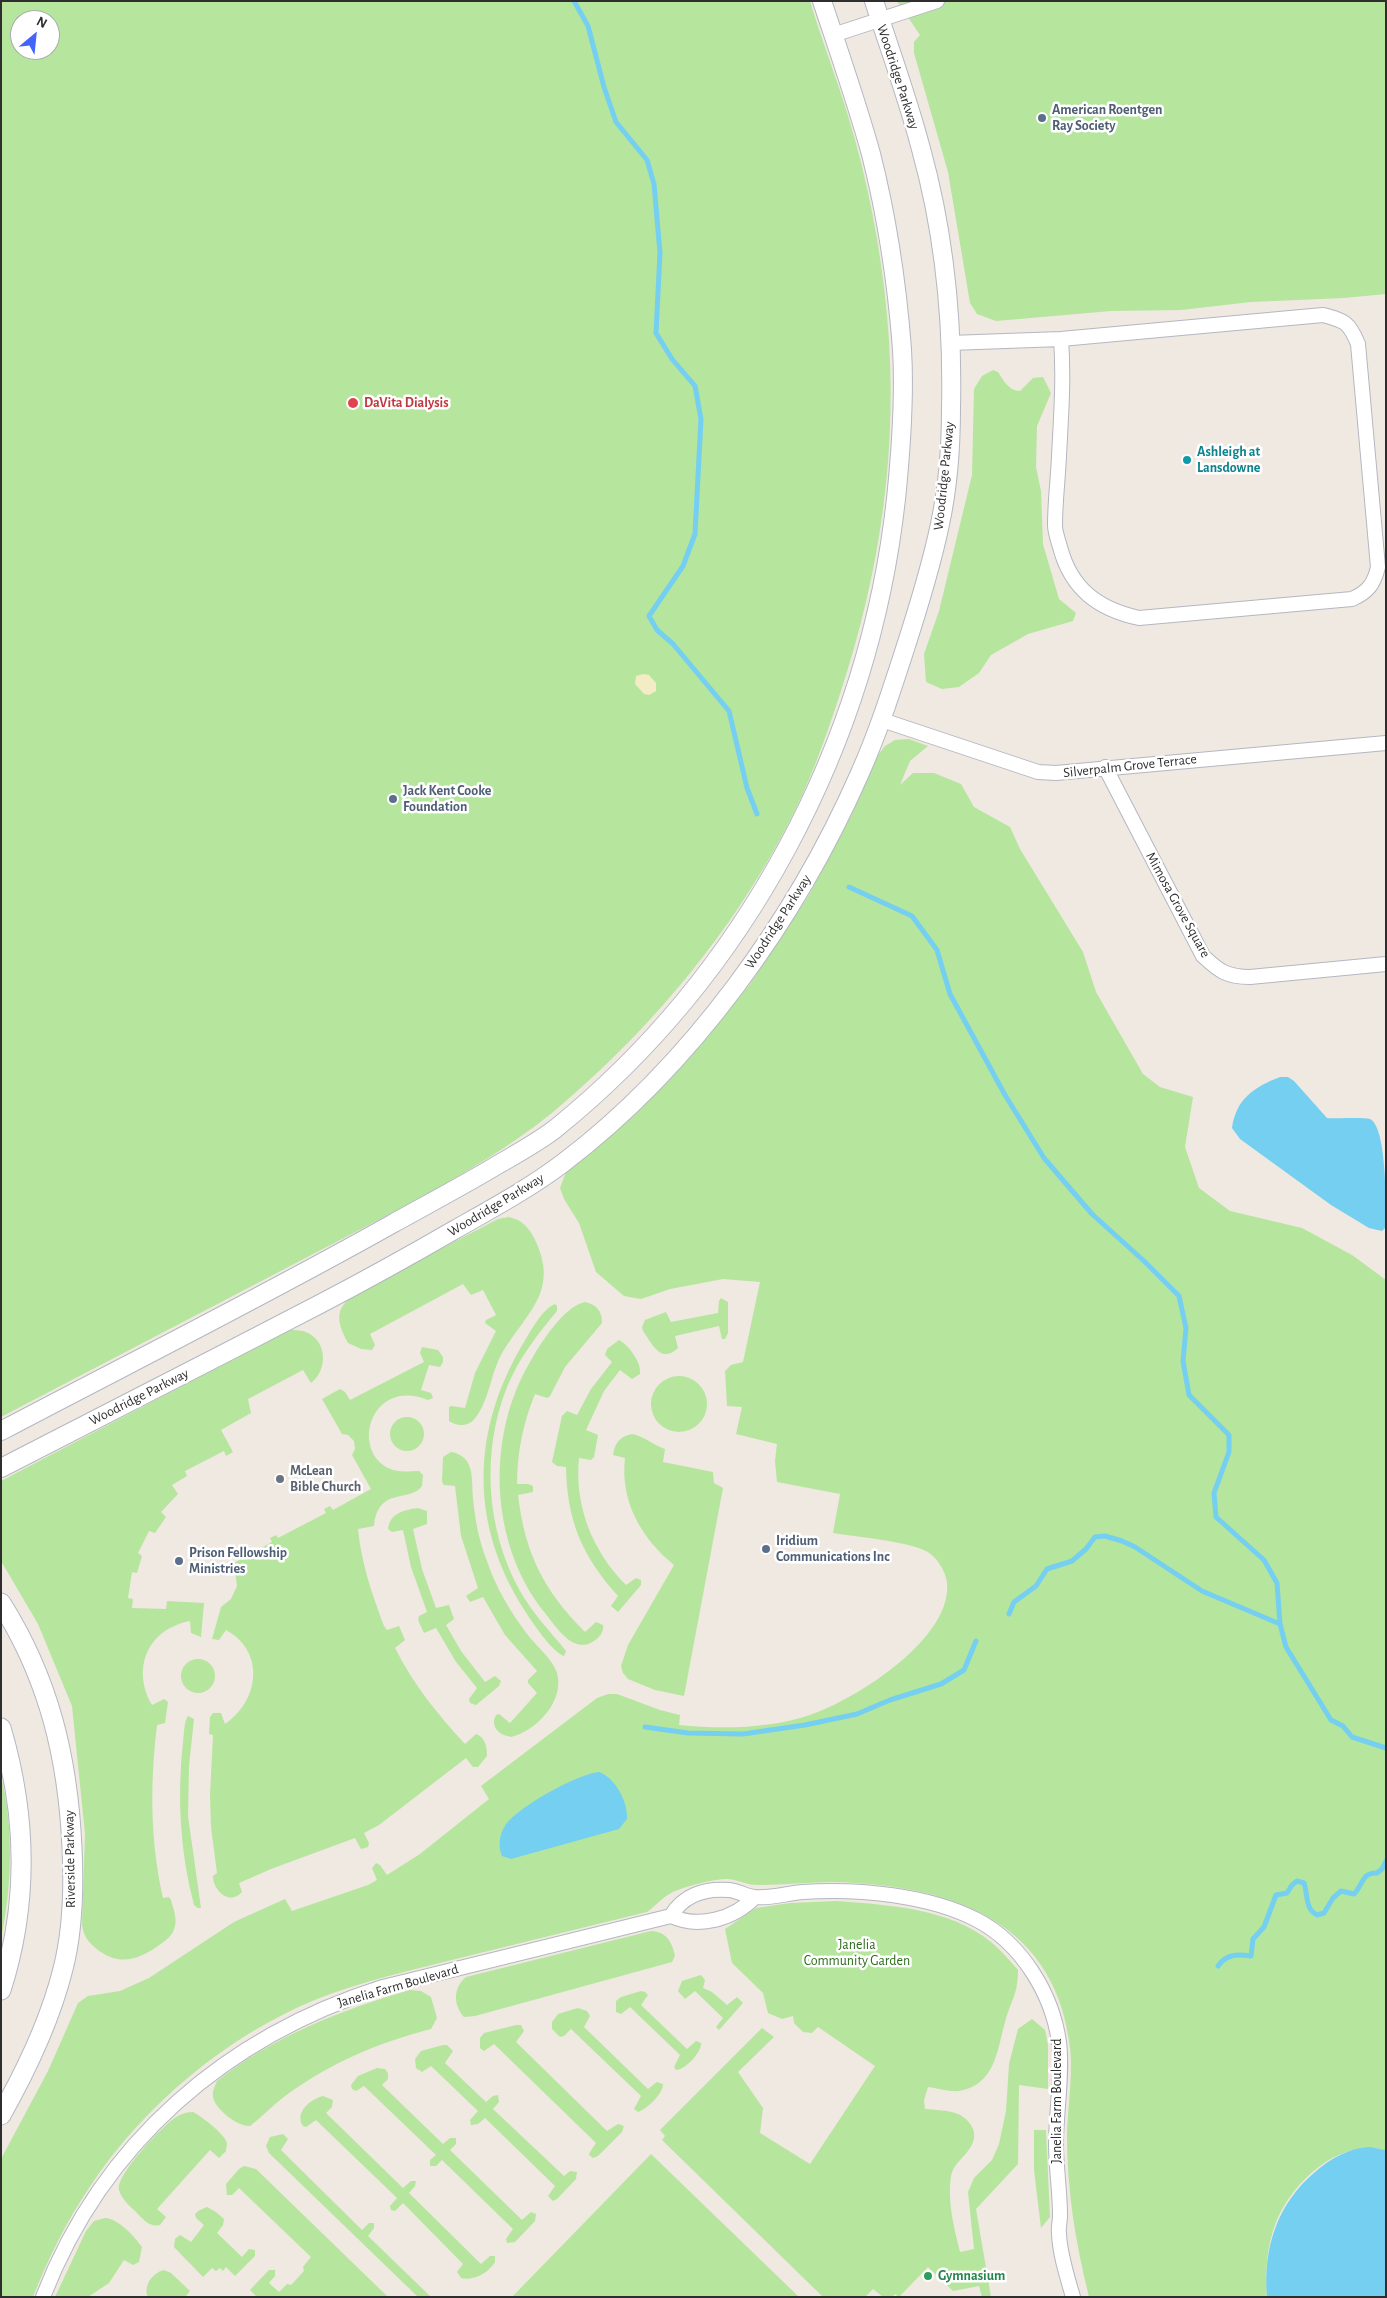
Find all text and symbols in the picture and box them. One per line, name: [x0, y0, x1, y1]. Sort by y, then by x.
north arrow: [10, 10, 60, 60]
text: N: [34, 14, 49, 31]
street label: Woodridge Parkway: [873, 22, 923, 132]
place label: American Roentgen Ray Society: [1052, 102, 1162, 134]
marker: American Roentgen Ray Society: [1036, 112, 1048, 124]
place label: DaVita Dialysis: [364, 395, 449, 411]
marker: DaVita Dialysis: [346, 396, 360, 410]
street label: Woodridge Parkway: [930, 421, 958, 531]
place label: Ashleigh at Lansdowne: [1197, 444, 1260, 477]
marker: Ashleigh at Lansdowne: [1181, 454, 1193, 466]
street label: Silverpalm Grove Terrace: [1062, 751, 1198, 781]
place label: Jack Kent Cooke Foundation: [403, 783, 491, 816]
marker: Jack Kent Cooke Foundation: [387, 793, 399, 805]
street label: Mimosa Grove Square: [1142, 849, 1214, 961]
street label: Woodridge Parkway: [741, 872, 815, 972]
street label: Woodridge Parkway: [445, 1170, 547, 1240]
street label: Woodridge Parkway: [87, 1365, 191, 1429]
place label: McLean Bible Church: [290, 1463, 361, 1495]
marker: McLean Bible Church: [274, 1473, 286, 1485]
place label: Iridium Communications Inc: [776, 1533, 890, 1565]
marker: Iridium Communications Inc: [760, 1543, 772, 1555]
place label: Prison Fellowship Ministries: [189, 1545, 287, 1578]
marker: Prison Fellowship Ministries: [173, 1555, 185, 1567]
street label: Riverside Parkway: [61, 1810, 79, 1908]
park label: Janelia Community Garden: [804, 1937, 910, 1970]
street label: Janelia Farm Boulevard: [336, 1961, 460, 2011]
street label: Janelia Farm Boulevard: [1049, 2039, 1065, 2163]
place label: Gymnasium: [938, 2268, 1005, 2284]
marker: Gymnasium: [922, 2270, 934, 2282]

